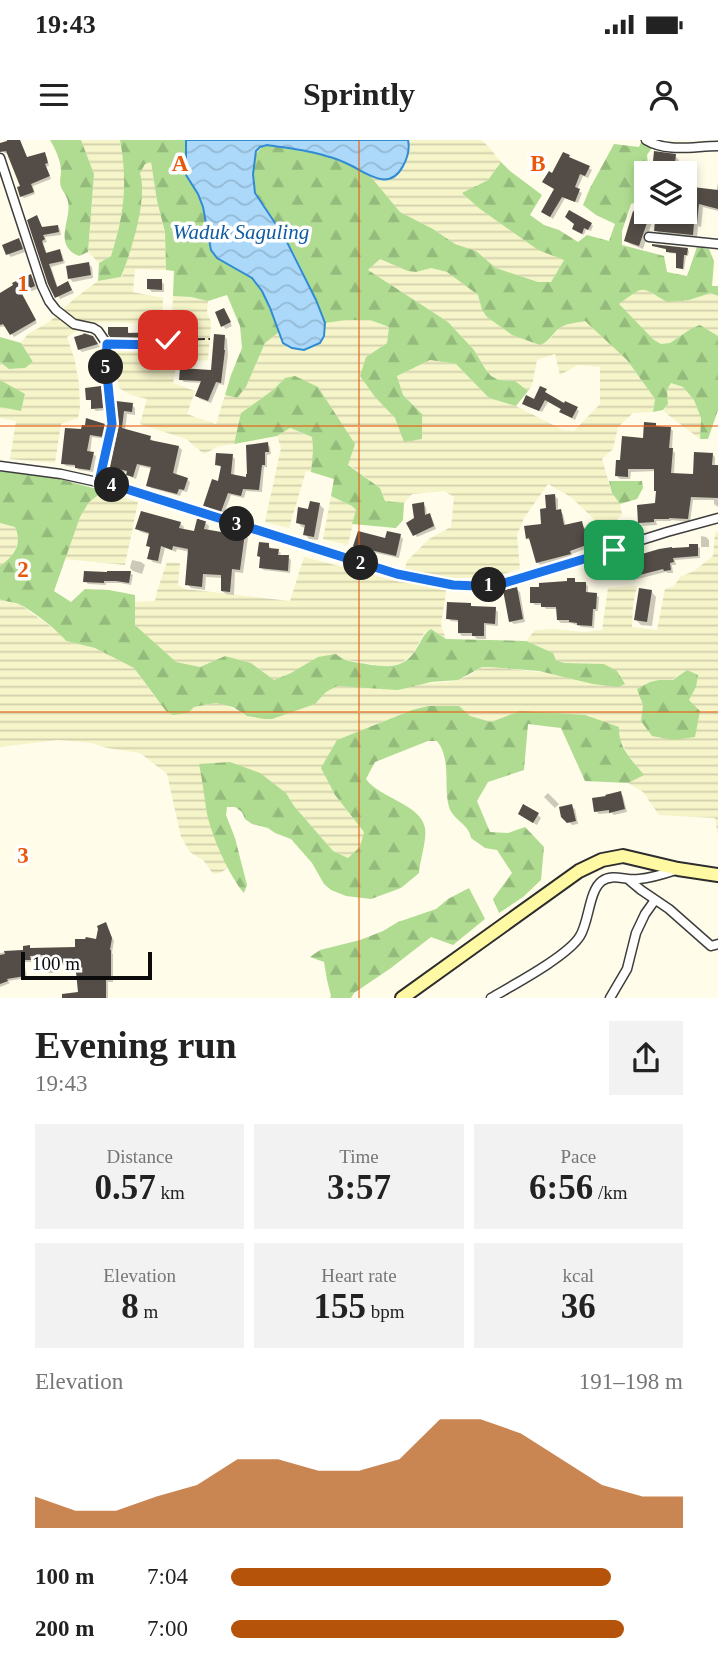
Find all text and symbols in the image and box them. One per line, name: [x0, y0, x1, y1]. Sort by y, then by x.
text: 19:43: [35, 10, 96, 39]
icon: menu: [35, 76, 73, 114]
text: Sprintly: [303, 76, 415, 112]
icon: person: [645, 76, 683, 114]
text: A: [172, 151, 189, 176]
text: B: [530, 151, 546, 176]
map controls: [634, 161, 697, 224]
button: layers: [634, 161, 697, 224]
water label: Waduk Saguling: [173, 220, 309, 244]
text: 1: [17, 271, 29, 296]
pin: [138, 310, 198, 370]
icon: check: [149, 321, 187, 359]
pin: 5: [88, 350, 124, 384]
text: 5: [101, 356, 110, 377]
pin: 4: [94, 468, 130, 502]
text: 4: [107, 474, 116, 495]
pin: 3: [219, 506, 254, 542]
text: 3: [232, 513, 241, 534]
pin: [584, 520, 644, 580]
icon: arrive: [595, 531, 633, 569]
pin: 2: [344, 546, 378, 580]
text: 2: [356, 552, 365, 573]
text: 2: [17, 557, 29, 582]
pin: 1: [472, 568, 506, 602]
text: 1: [484, 574, 493, 595]
text: 3: [17, 843, 29, 868]
scale bar: [21, 949, 152, 981]
text: 100 m: [32, 953, 80, 974]
button: share: [609, 1021, 683, 1095]
text: Evening run: [35, 1024, 237, 1066]
text: 19:43: [35, 1071, 87, 1096]
text: Distance: [106, 1146, 173, 1167]
text: Time: [339, 1146, 379, 1167]
text: Pace: [560, 1146, 596, 1167]
text: 0.57: [95, 1168, 156, 1207]
text: 3:57: [327, 1168, 391, 1207]
text: 6:56: [529, 1168, 593, 1207]
text: km: [156, 1182, 185, 1203]
text: /km: [593, 1182, 628, 1203]
text: Elevation: [103, 1265, 176, 1286]
text: Heart rate: [321, 1265, 397, 1286]
text: kcal: [562, 1265, 594, 1286]
text: 8: [121, 1287, 139, 1326]
text: 155: [313, 1287, 366, 1326]
text: 36: [561, 1287, 596, 1326]
text: m: [139, 1301, 158, 1322]
text: bpm: [366, 1301, 405, 1322]
text: Elevation: [35, 1369, 123, 1394]
text: 191–198 m: [579, 1369, 683, 1394]
text: 100 m: [35, 1564, 94, 1589]
text: 7:04: [147, 1564, 188, 1589]
text: 200 m: [35, 1616, 94, 1641]
text: 7:00: [147, 1616, 188, 1641]

